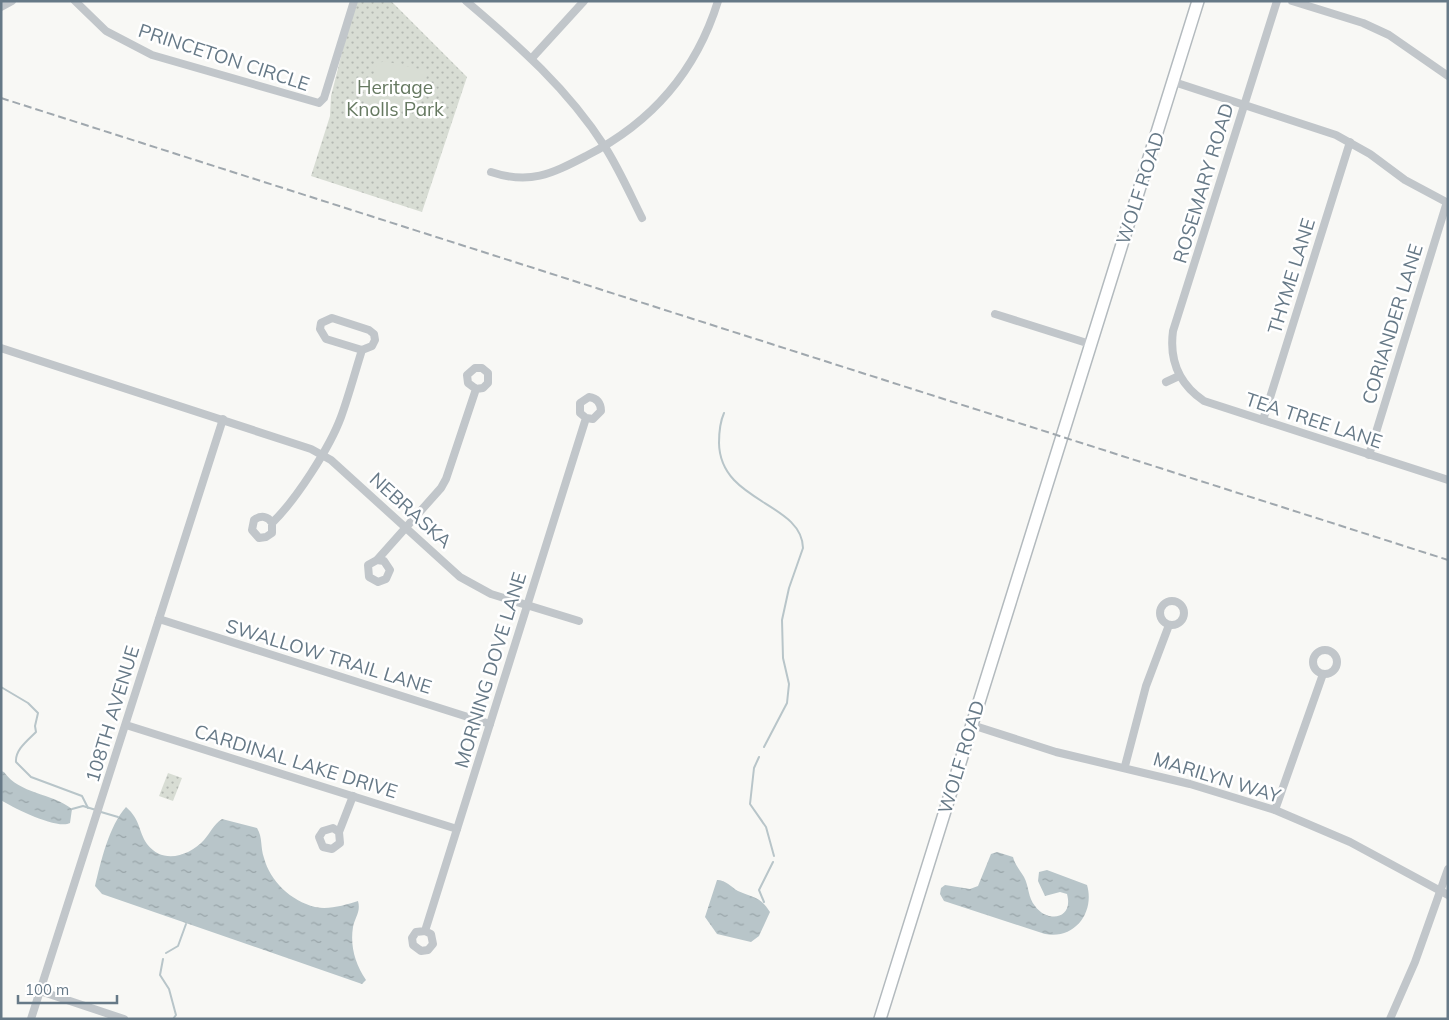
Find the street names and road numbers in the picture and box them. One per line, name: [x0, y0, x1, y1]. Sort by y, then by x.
street label: PRINCETON CIRCLE: [135, 18, 313, 96]
street label: ROSEMARY ROAD: [1167, 100, 1239, 266]
street label: WOLF ROAD: [1110, 129, 1170, 247]
street label: THYME LANE: [1262, 215, 1320, 337]
street label: CORIANDER LANE: [1356, 241, 1428, 407]
street label: TEA TREE LANE: [1243, 387, 1385, 453]
street label: NEBRASKA: [365, 467, 457, 553]
street label: MORNING DOVE LANE: [449, 569, 531, 771]
street label: SWALLOW TRAIL LANE: [223, 613, 435, 699]
street label: 108TH AVENUE: [80, 643, 144, 785]
street label: WOLF ROAD: [932, 697, 990, 817]
street label: CARDINAL LAKE DRIVE: [192, 719, 400, 803]
street label: MARILYN WAY: [1150, 746, 1284, 808]

